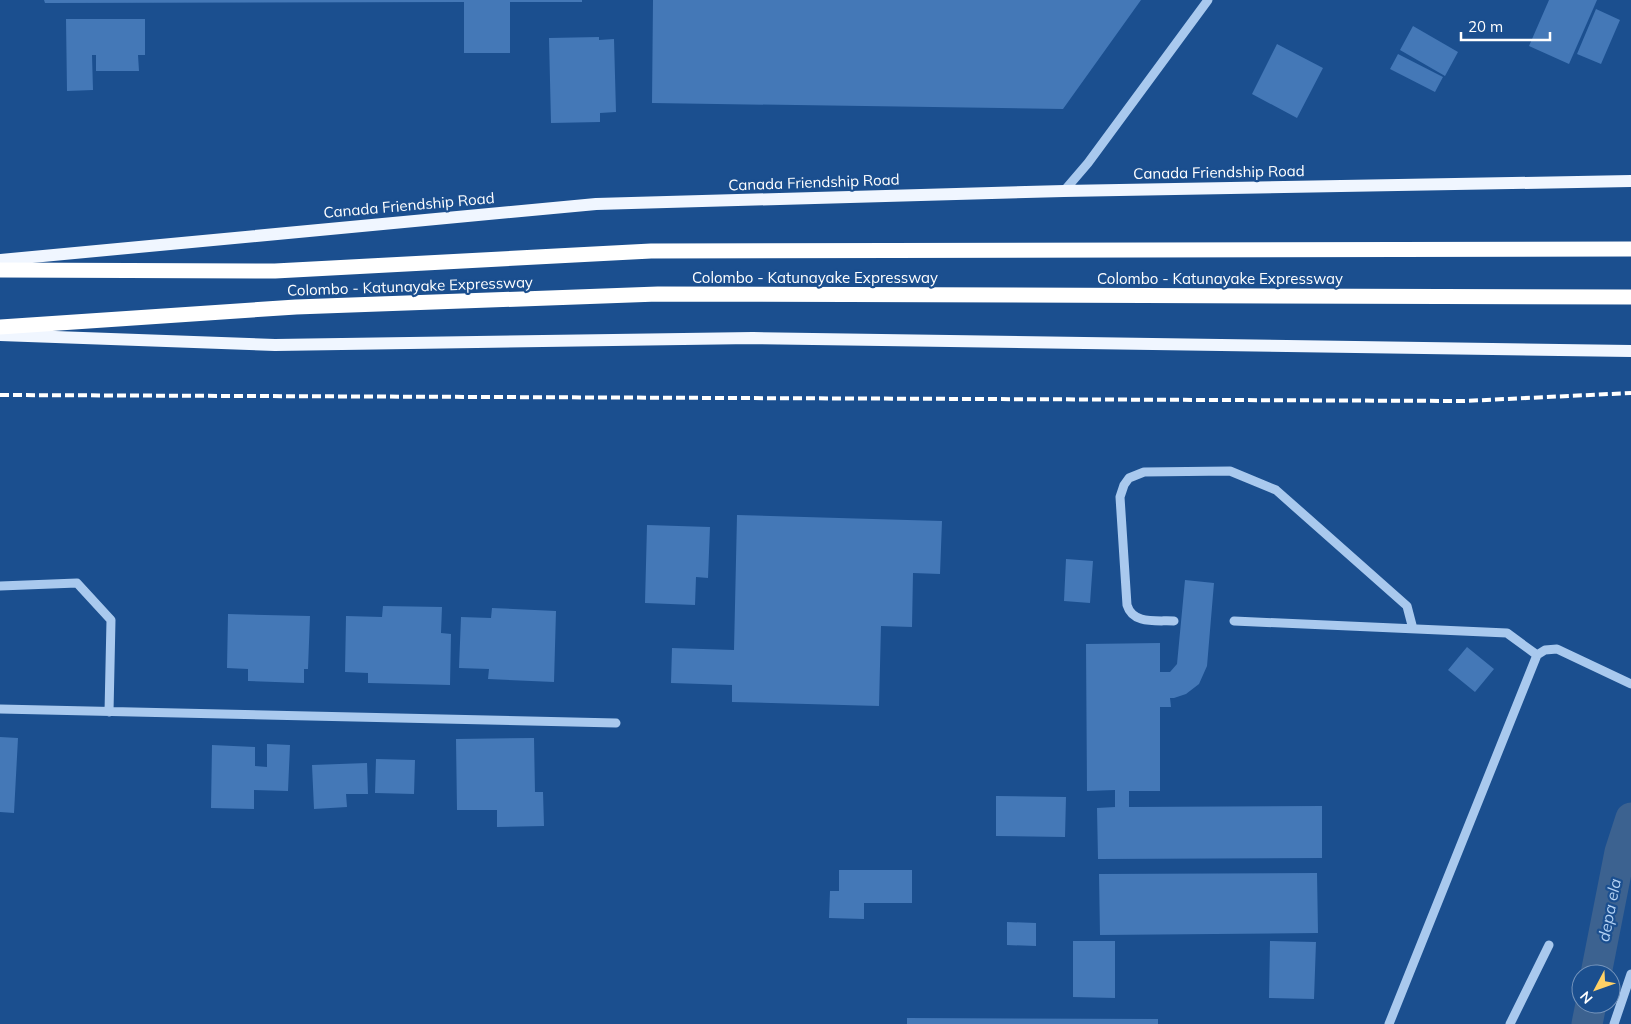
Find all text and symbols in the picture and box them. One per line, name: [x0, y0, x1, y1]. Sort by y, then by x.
scale bar: [1461, 10, 1550, 42]
text: 20 m: [1468, 17, 1503, 36]
street label: Canada Friendship Road: [1133, 161, 1305, 183]
street label: Canada Friendship Road: [728, 170, 900, 194]
street label: Canada Friendship Road: [323, 188, 495, 222]
street label: Colombo - Katunayake Expressway: [692, 268, 938, 287]
street label: Colombo - Katunayake Expressway: [1097, 269, 1343, 288]
street label: Colombo - Katunayake Expressway: [287, 272, 533, 300]
water label: depa ela: [1593, 876, 1625, 943]
north arrow: [1571, 964, 1621, 1014]
text: N: [1576, 988, 1596, 1007]

